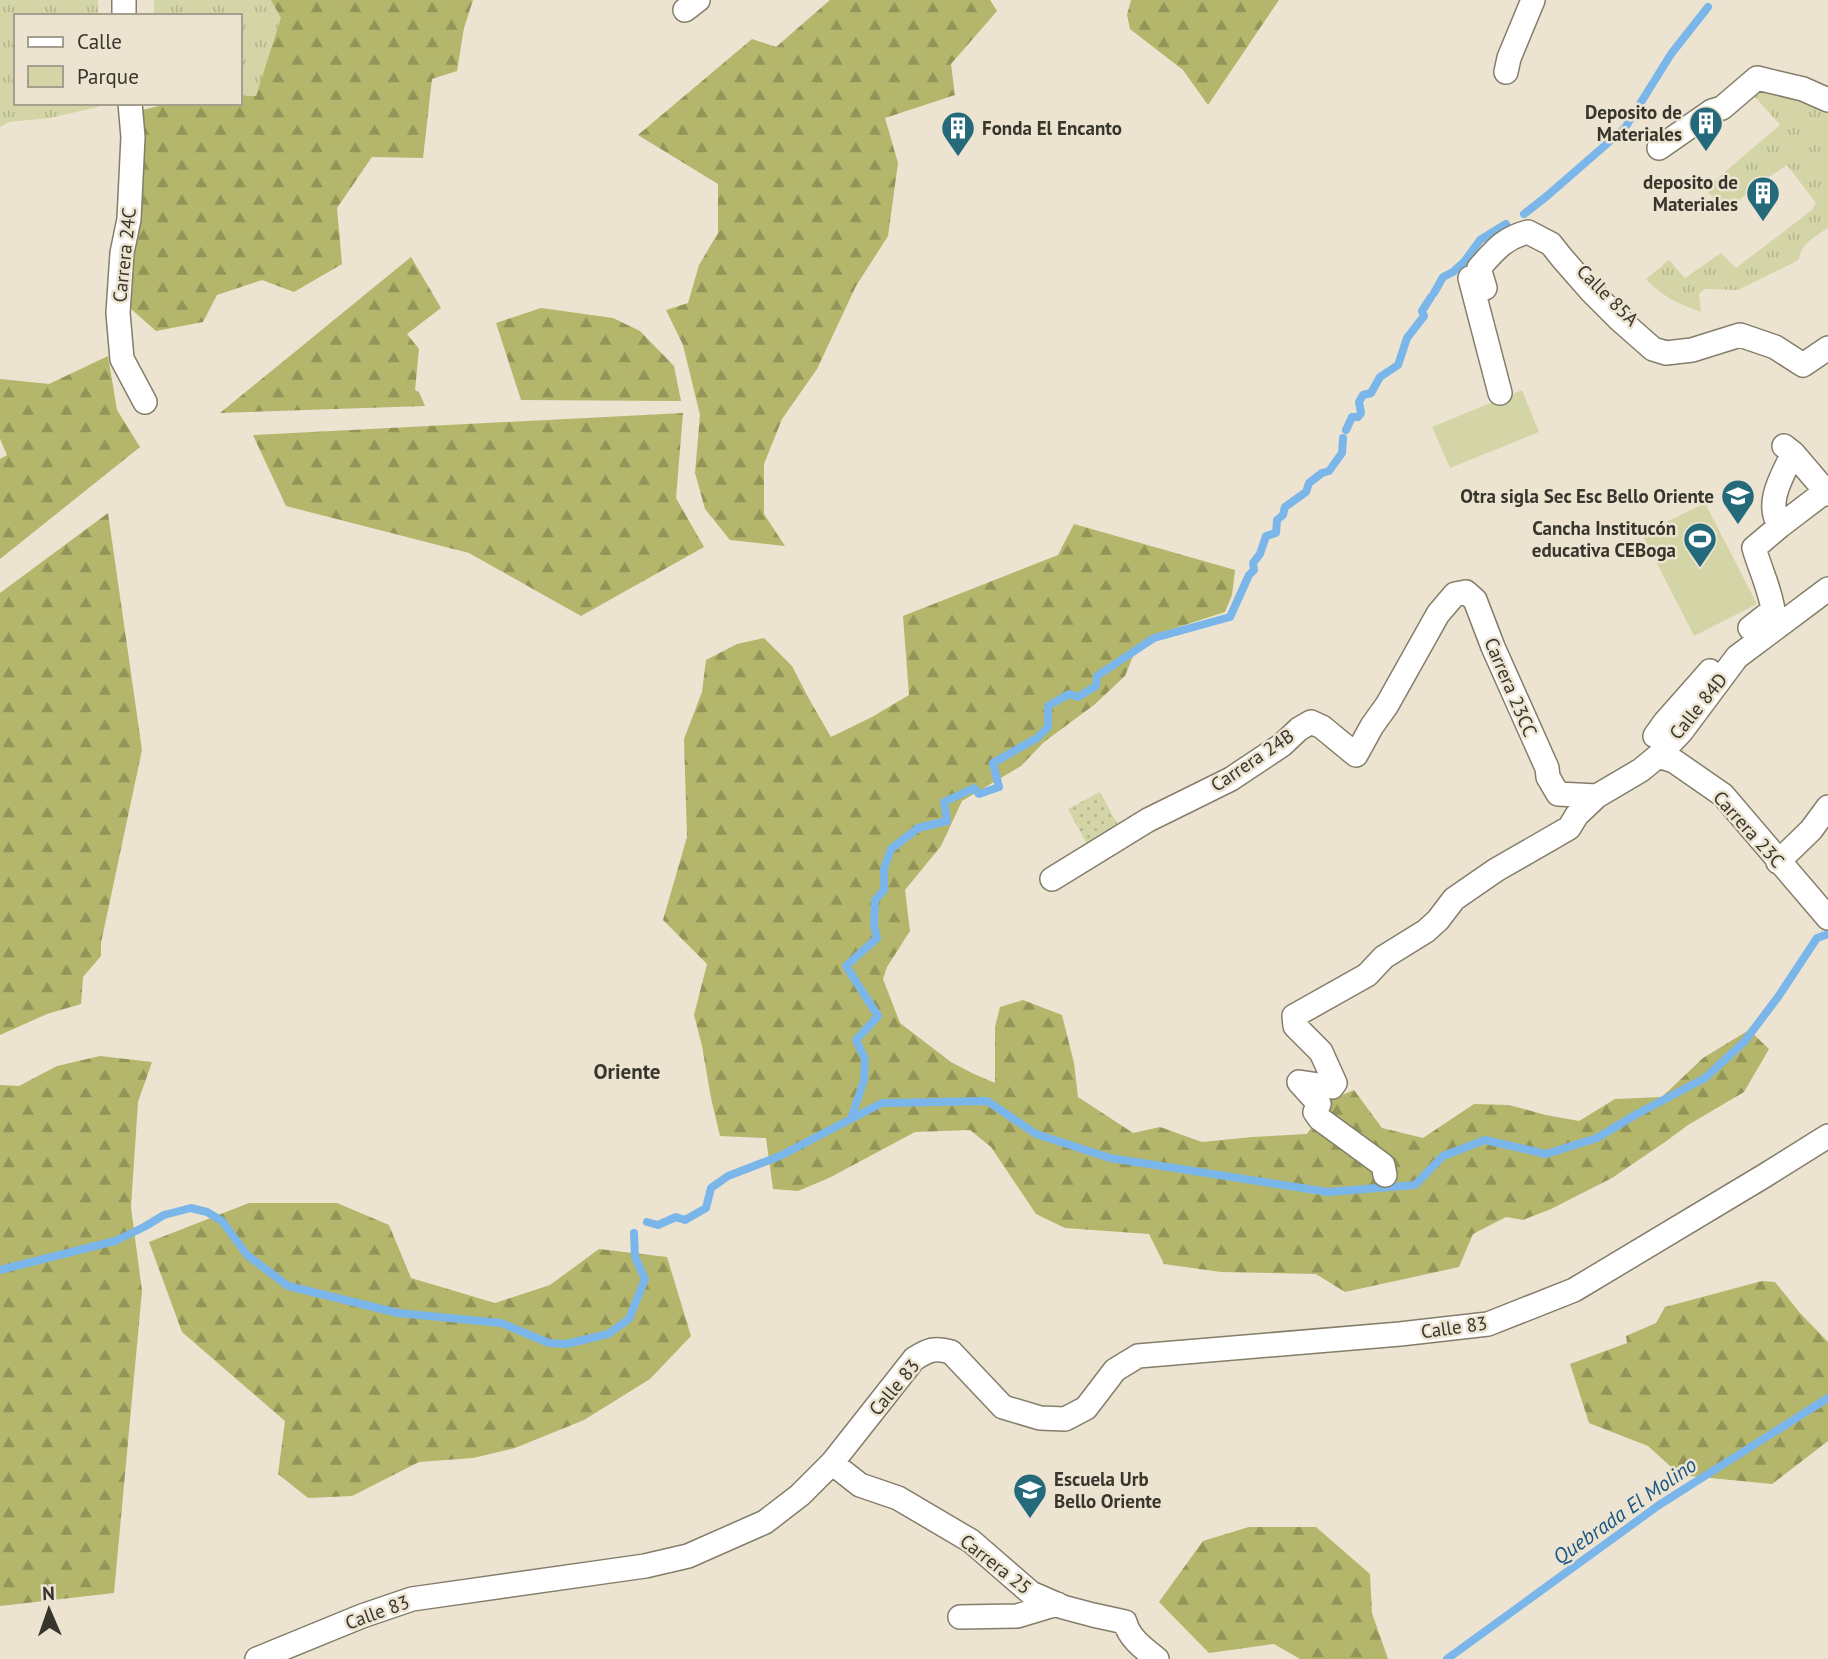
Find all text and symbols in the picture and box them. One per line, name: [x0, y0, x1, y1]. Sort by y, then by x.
legend: [14, 14, 242, 105]
text: Calle: [77, 28, 122, 55]
text: Parque: [77, 63, 139, 90]
place label: Deposito de Materiales: [1585, 100, 1682, 146]
building icon: Deposito de Materiales: [1687, 104, 1725, 153]
building icon: Fonda El Encanto: [939, 109, 977, 158]
place label: Fonda El Encanto: [982, 116, 1122, 140]
place label: deposito de Materiales: [1643, 170, 1738, 216]
building icon: deposito de Materiales: [1744, 174, 1782, 223]
street label: Carrera 24C: [107, 206, 141, 304]
street label: Calle 85A: [1572, 259, 1644, 331]
school or university icon: Otra sigla Sec Esc Bello Oriente: [1719, 477, 1757, 526]
place label: Otra sigla Sec Esc Bello Oriente: [1460, 484, 1714, 508]
place label: Cancha Institucón educativa CEBoga: [1532, 516, 1676, 562]
sports icon: Cancha Institucón educativa CEBoga: [1681, 520, 1719, 569]
street label: Carrera 23CC: [1479, 634, 1543, 740]
street label: Calle 84D: [1664, 668, 1732, 744]
street label: Carrera 24B: [1206, 723, 1298, 797]
street label: Carrera 23C: [1708, 786, 1790, 872]
district label: Oriente: [593, 1058, 661, 1085]
street label: Calle 83: [1419, 1310, 1489, 1344]
street label: Calle 83: [863, 1354, 925, 1420]
water label: Quebrada El Molino: [1548, 1451, 1702, 1570]
place label: Escuela Urb Bello Oriente: [1054, 1467, 1162, 1513]
school or university icon: Escuela Urb Bello Oriente: [1011, 1471, 1049, 1520]
street label: Carrera 25: [955, 1529, 1037, 1599]
north arrow: [14, 1575, 84, 1645]
text: N: [42, 1581, 55, 1605]
street label: Calle 83: [342, 1589, 412, 1635]

